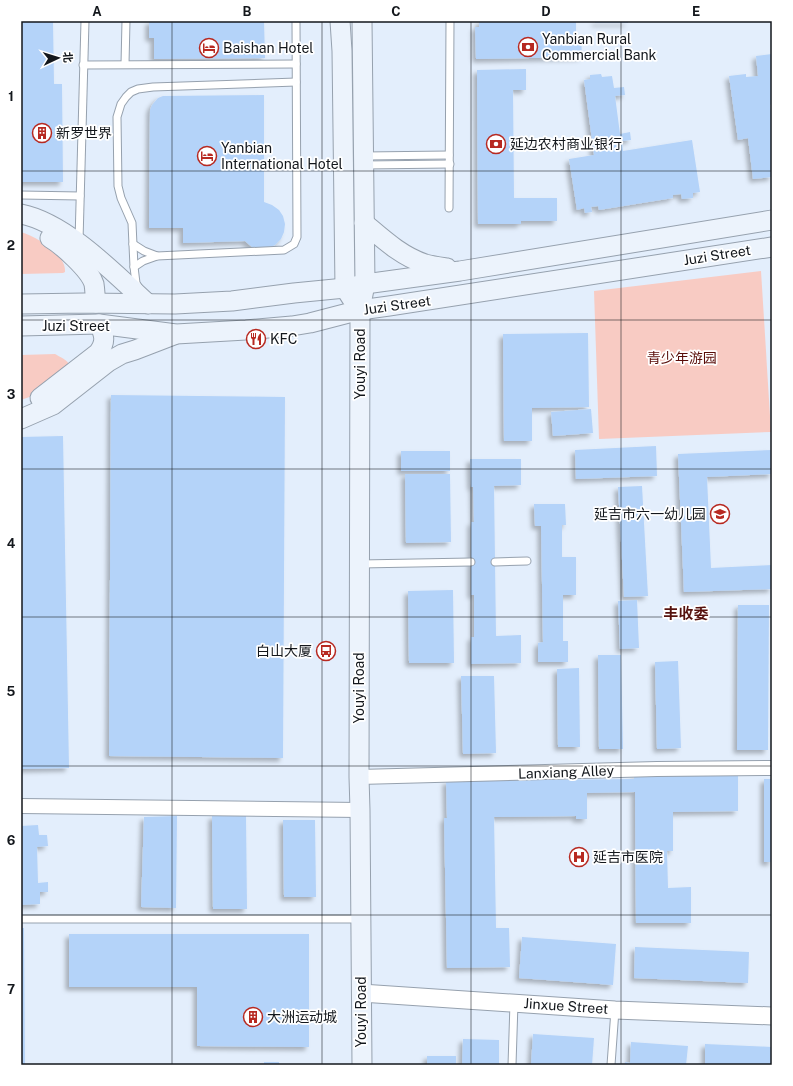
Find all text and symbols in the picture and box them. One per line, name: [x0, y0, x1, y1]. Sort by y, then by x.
text: A: [92, 4, 102, 19]
text: B: [243, 4, 252, 19]
text: C: [391, 4, 401, 19]
text: D: [541, 4, 551, 19]
text: E: [692, 4, 700, 19]
place label: Yanbian Rural Commercial Bank: [542, 31, 657, 63]
bank icon: Yanbian Rural Commercial Bank: [517, 36, 539, 58]
hotel icon: Baishan Hotel: [198, 37, 220, 59]
north arrow: [38, 38, 78, 78]
place label: Baishan Hotel: [223, 40, 314, 56]
text: 北: [62, 51, 74, 63]
text: 1: [8, 89, 14, 104]
building icon: 新罗世界: [31, 122, 53, 144]
place label: 新罗世界: [56, 125, 112, 141]
bank icon: 延边农村商业银行: [485, 133, 507, 155]
place label: 延边农村商业银行: [510, 136, 622, 152]
place label: Yanbian International Hotel: [221, 140, 343, 172]
hotel icon: Yanbian International Hotel: [196, 145, 218, 167]
text: 2: [7, 238, 15, 253]
street label: Juzi Street: [682, 242, 752, 268]
street label: Juzi Street: [362, 292, 432, 318]
street label: Juzi Street: [42, 318, 110, 334]
restaurant icon: KFC: [245, 328, 267, 350]
street label: Youyi Road: [352, 328, 368, 400]
place label: KFC: [270, 331, 298, 347]
park label: 青少年游园: [647, 350, 717, 366]
text: 3: [7, 387, 16, 402]
school or university icon: 延吉市六一幼儿园: [709, 503, 731, 525]
place label: 延吉市六一幼儿园: [594, 506, 706, 522]
text: 4: [7, 536, 16, 551]
district label: 丰收委: [663, 605, 709, 622]
bus stop icon: 白山大厦: [315, 640, 337, 662]
place label: 白山大厦: [256, 643, 312, 659]
street label: Youyi Road: [351, 652, 367, 724]
text: 5: [7, 684, 16, 699]
street label: Lanxiang Alley: [518, 762, 615, 782]
text: 6: [7, 833, 16, 848]
hospital icon: 延吉市医院: [568, 846, 590, 868]
place label: 延吉市医院: [593, 849, 663, 865]
street label: Youyi Road: [353, 976, 369, 1048]
text: 7: [7, 982, 15, 997]
street label: Jinxue Street: [523, 995, 609, 1017]
building icon: 大洲运动城: [242, 1006, 264, 1028]
place label: 大洲运动城: [267, 1009, 337, 1025]

